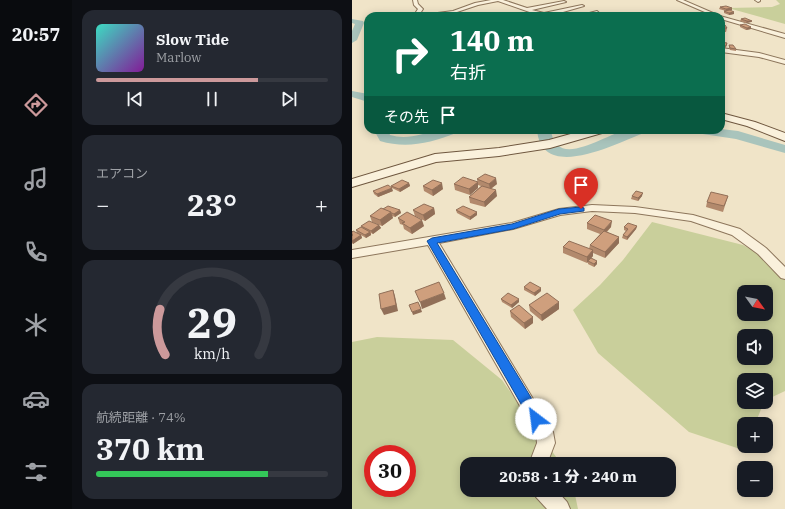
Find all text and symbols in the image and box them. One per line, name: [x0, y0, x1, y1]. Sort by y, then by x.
text: 140 m: [450, 22, 534, 59]
text: 20:57: [12, 23, 60, 46]
icon: right: [384, 28, 436, 80]
text: Slow Tide: [156, 30, 229, 49]
text: Marlow: [156, 49, 201, 66]
text: 右折: [450, 61, 486, 84]
icon: previous: [124, 88, 146, 110]
icon: pause: [201, 88, 223, 110]
icon: next: [278, 88, 300, 110]
icon: directions: [22, 91, 50, 119]
icon: arrive: [437, 104, 459, 126]
text: その先: [384, 107, 429, 126]
icon: music: [22, 165, 50, 193]
text: エアコン: [96, 165, 148, 182]
pin: [564, 168, 598, 209]
icon: arrive: [570, 174, 592, 196]
text: 23°: [187, 185, 237, 224]
text: −: [96, 190, 109, 219]
text: +: [315, 190, 328, 219]
icon: phone: [22, 238, 50, 266]
north arrow: [737, 285, 773, 321]
map controls: [737, 285, 773, 497]
text: 29: [187, 295, 237, 349]
icon: climate: [22, 311, 50, 339]
button: sound: [737, 329, 773, 365]
text: km/h: [194, 343, 230, 362]
button: layers: [737, 373, 773, 409]
icon: car: [22, 385, 50, 413]
position arrow: [515, 398, 557, 440]
text: 航続距離 · 74%: [96, 409, 186, 426]
button: +: [737, 417, 773, 453]
text: 370 km: [96, 429, 205, 468]
speed limit sign: 30: [364, 445, 416, 497]
icon: filters: [22, 458, 50, 486]
button: −: [737, 461, 773, 497]
text: 20:58 · 1 分 · 240 m: [499, 467, 637, 486]

